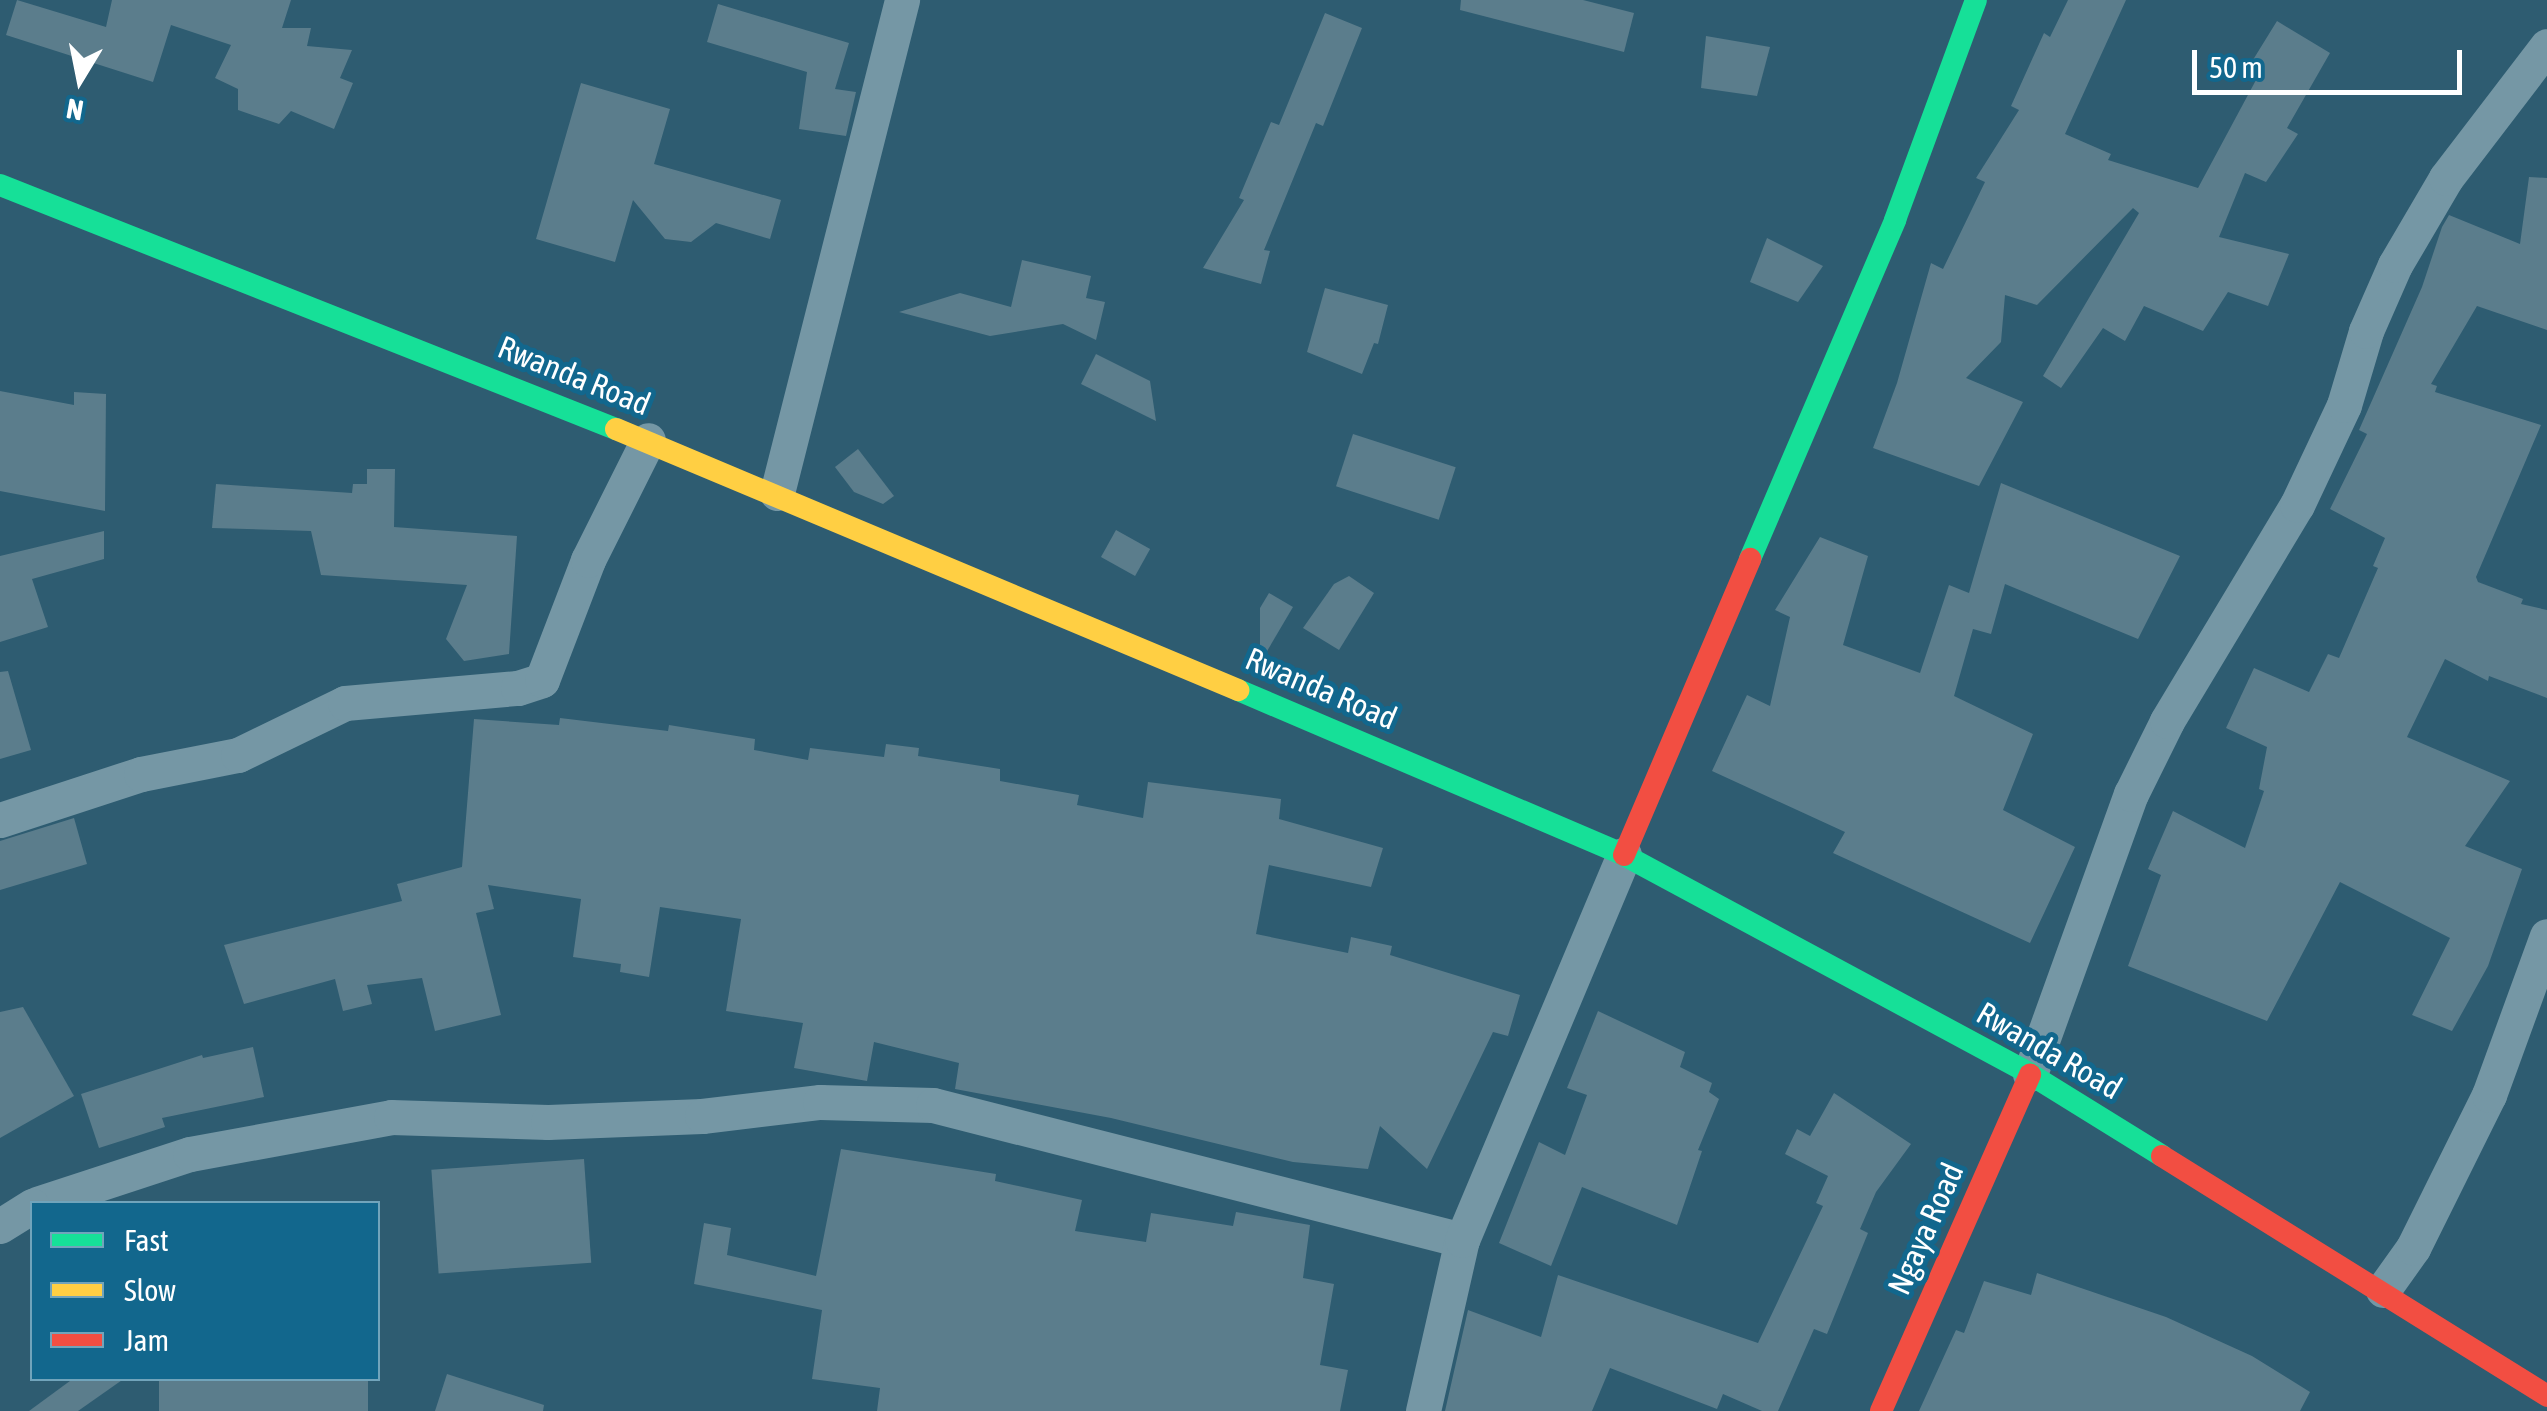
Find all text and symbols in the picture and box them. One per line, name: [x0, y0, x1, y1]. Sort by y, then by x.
north arrow: [30, 30, 130, 130]
scale bar: [2197, 30, 2467, 92]
text: 50 m: [2209, 50, 2263, 84]
text: N: [64, 92, 86, 127]
street label: Rwanda Road: [492, 328, 656, 424]
street label: Rwanda Road: [1240, 640, 1402, 738]
street label: Rwanda Road: [1970, 994, 2128, 1108]
street label: Ngaya Road: [1880, 1157, 1972, 1301]
legend: [30, 1201, 380, 1381]
text: Fast: [124, 1223, 169, 1257]
text: Slow: [124, 1273, 176, 1307]
text: Jam: [124, 1323, 169, 1357]

